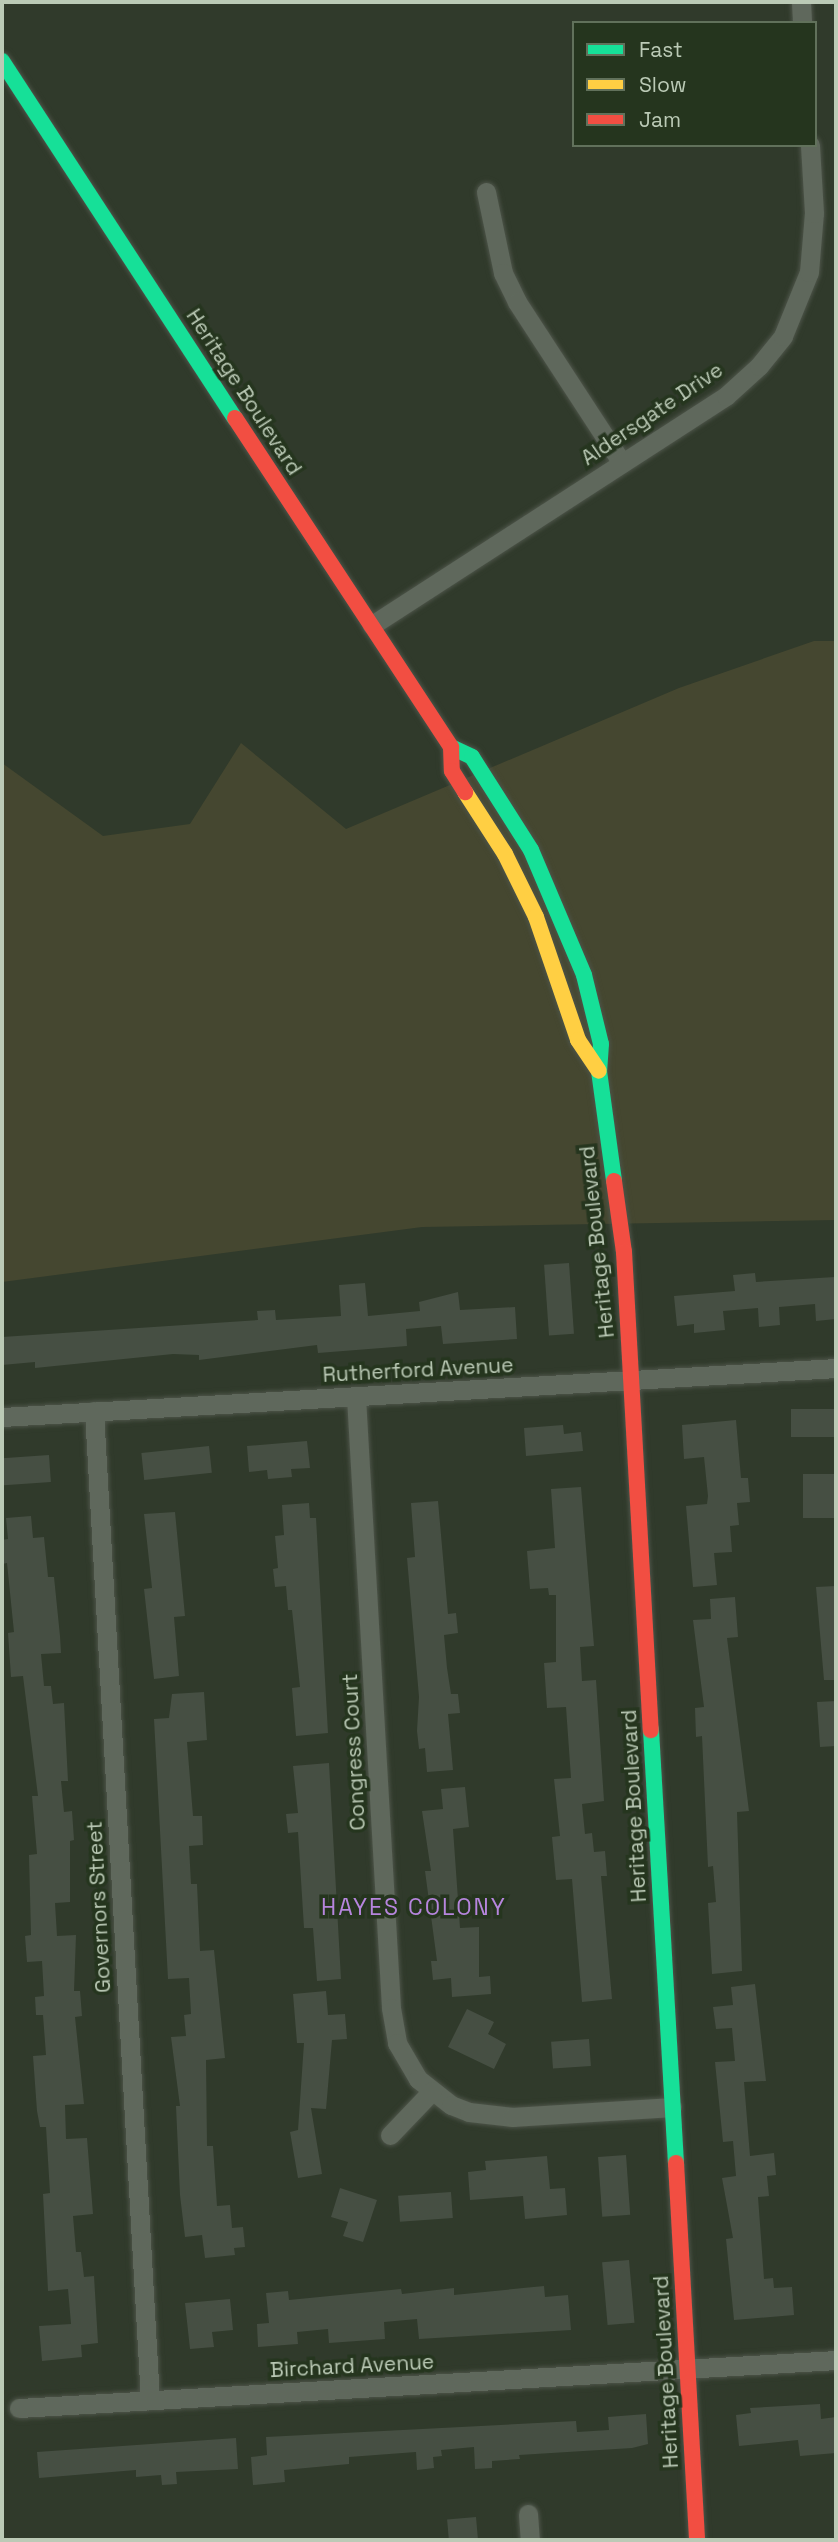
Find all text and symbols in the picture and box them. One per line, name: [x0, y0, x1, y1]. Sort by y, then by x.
legend: [572, 21, 817, 147]
text: Fast: [639, 36, 683, 63]
text: Slow: [639, 71, 687, 98]
text: Jam: [639, 106, 681, 133]
street label: Heritage Boulevard: [181, 304, 307, 480]
street label: Aldersgate Drive: [576, 357, 728, 471]
street label: Heritage Boulevard: [574, 1145, 620, 1339]
street label: Rutherford Avenue: [322, 1352, 514, 1388]
street label: Congress Court: [337, 1673, 371, 1831]
street label: Heritage Boulevard: [616, 1709, 652, 1903]
street label: Governors Street: [82, 1821, 116, 1993]
district label: HAYES COLONY: [323, 1893, 505, 1921]
street label: Heritage Boulevard: [648, 2275, 684, 2469]
street label: Birchard Avenue: [269, 2349, 435, 2383]

